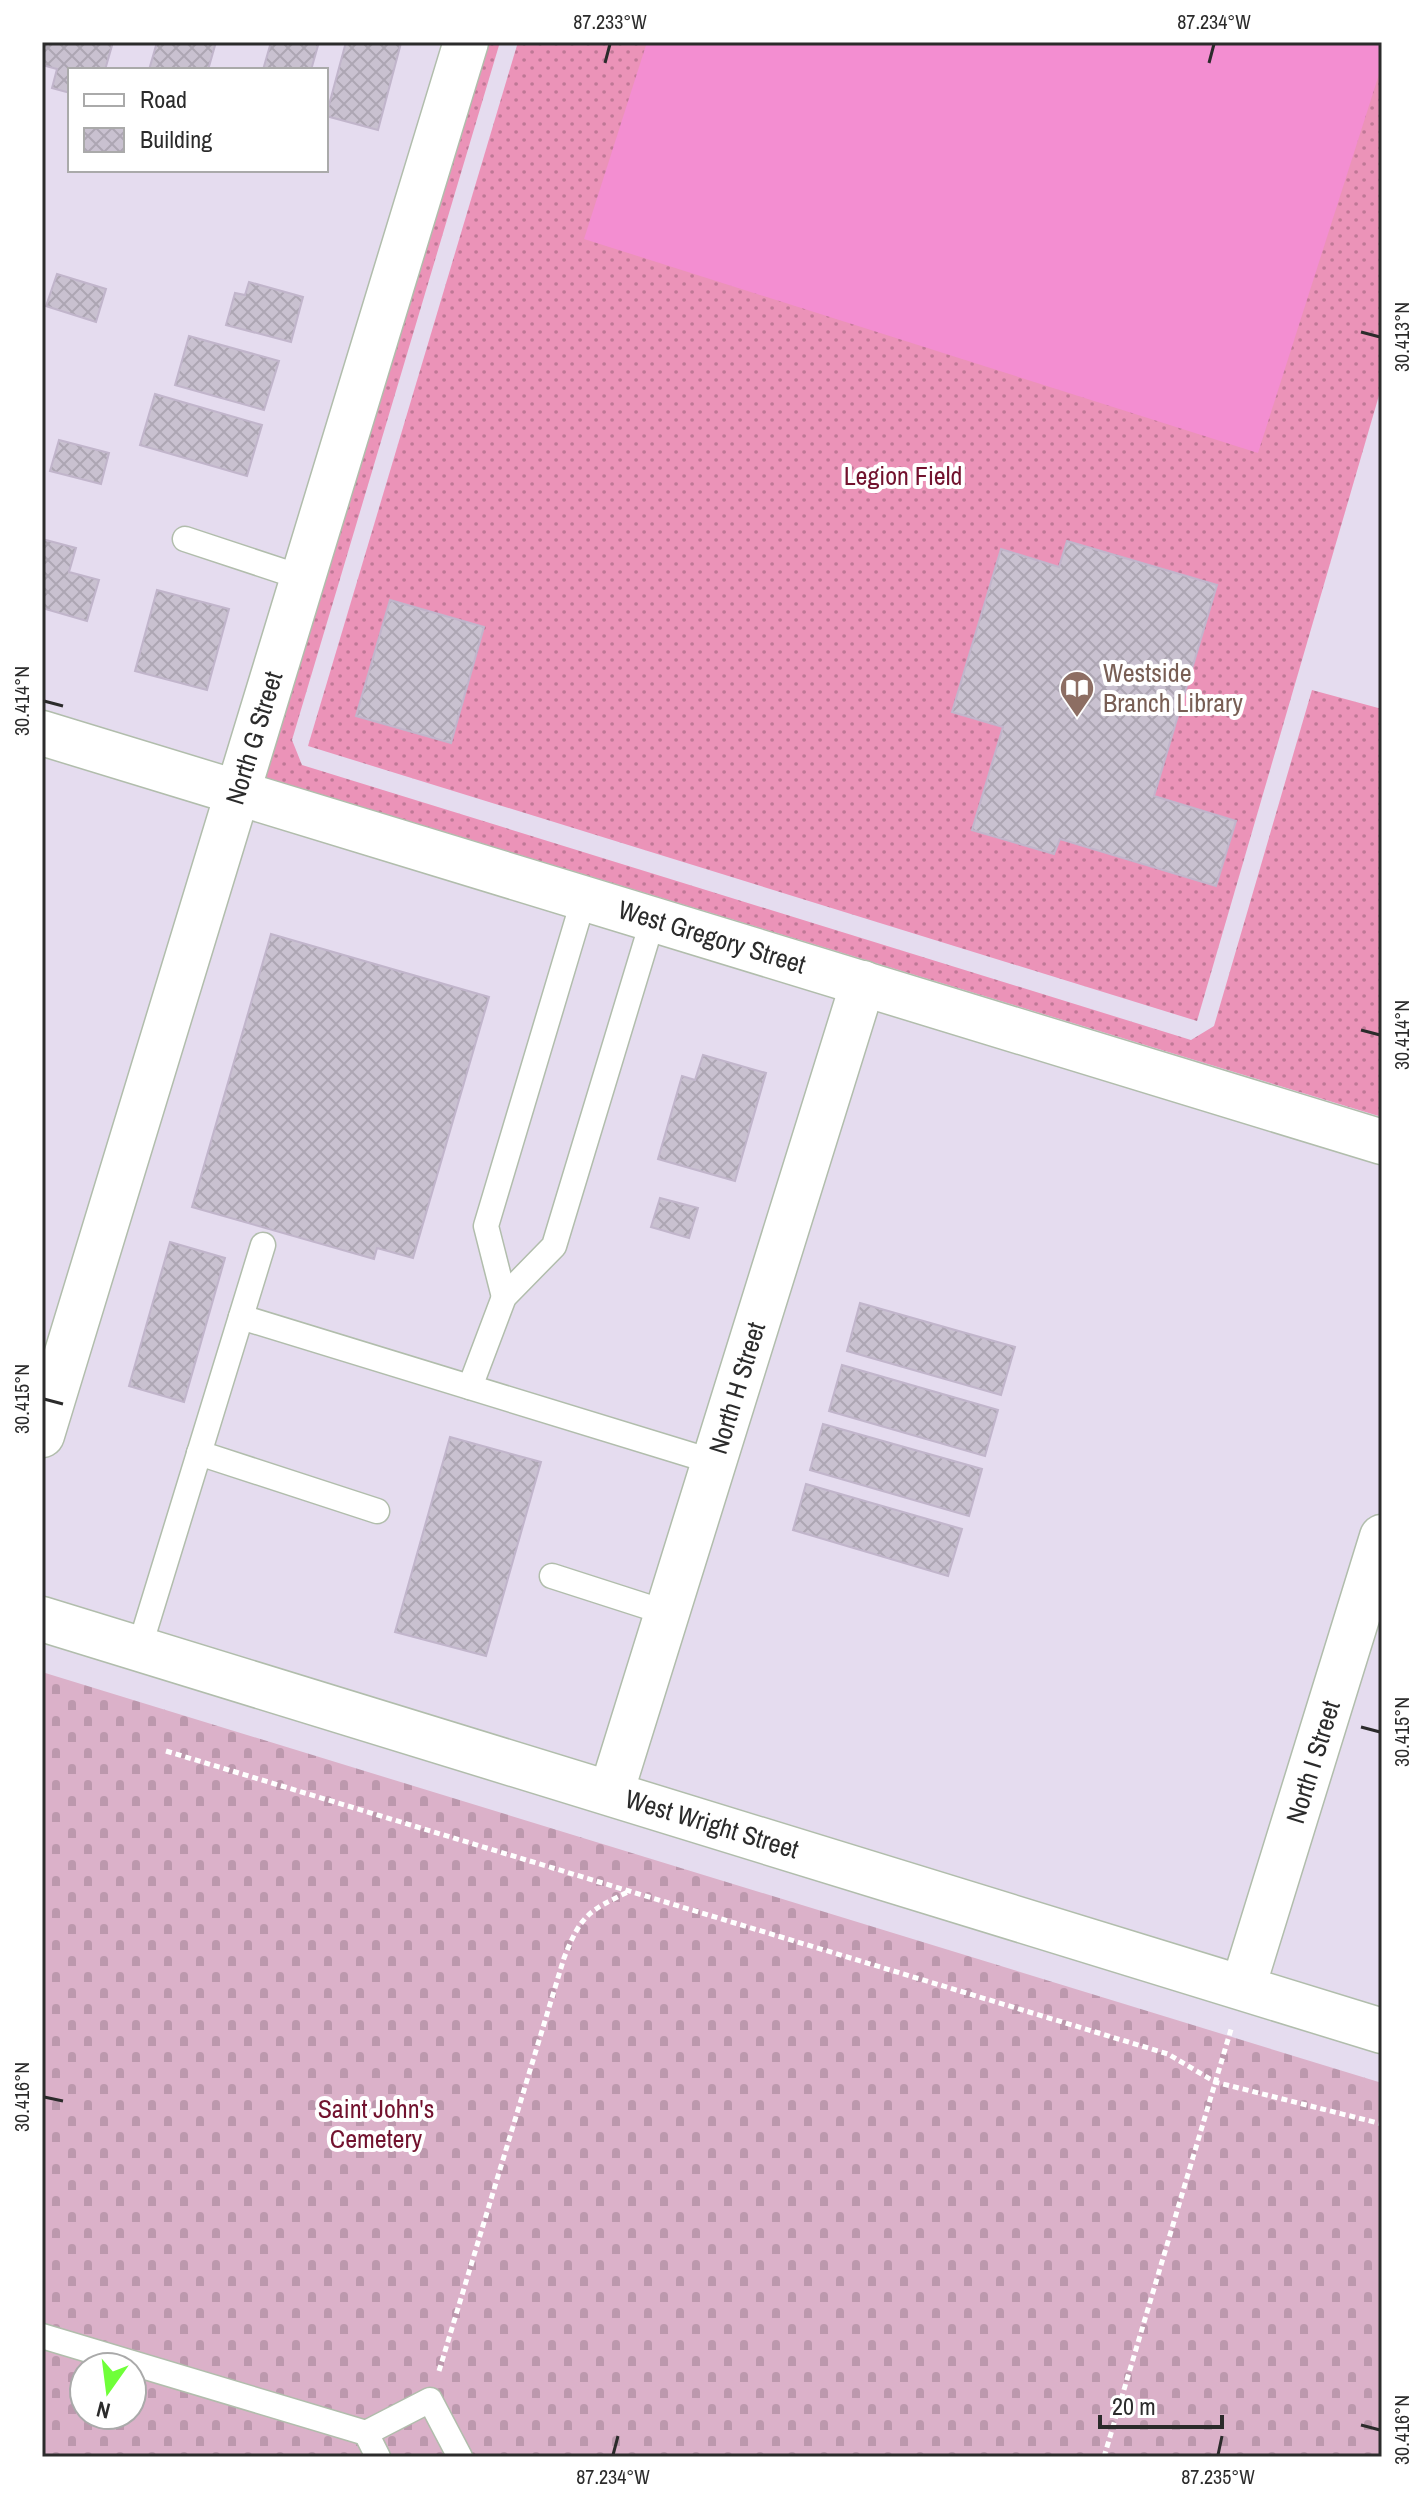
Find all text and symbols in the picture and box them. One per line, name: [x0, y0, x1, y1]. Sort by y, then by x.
text: 87.233°W: [573, 8, 647, 35]
text: 87.234°W: [1177, 8, 1251, 35]
legend: [68, 68, 328, 172]
text: Road: [140, 83, 187, 115]
text: Building: [140, 123, 212, 155]
text: 30.413°N: [1388, 302, 1415, 372]
park label: Legion Field: [844, 458, 962, 493]
place label: Westside Branch Library: [1103, 655, 1243, 720]
text: 30.414°N: [8, 666, 35, 736]
street label: North G Street: [217, 667, 290, 809]
library icon: Westside Branch Library: [1058, 669, 1096, 719]
street label: West Gregory Street: [614, 891, 810, 982]
text: 30.414°N: [1388, 1000, 1415, 1070]
street label: North H Street: [700, 1318, 773, 1458]
text: 30.415°N: [8, 1364, 35, 1434]
street label: North I Street: [1277, 1696, 1348, 1828]
text: 30.415°N: [1388, 1697, 1415, 1767]
street label: West Wright Street: [621, 1781, 803, 1867]
text: 30.416°N: [8, 2062, 35, 2132]
park label: Saint John's Cemetery: [318, 2091, 434, 2156]
north arrow: [68, 2351, 148, 2431]
scale bar: [1100, 2379, 1222, 2429]
text: 20 m: [1112, 2390, 1156, 2422]
text: N: [93, 2394, 113, 2427]
text: 30.416°N: [1388, 2395, 1415, 2465]
text: 87.234°W: [576, 2463, 650, 2490]
text: 87.235°W: [1181, 2463, 1255, 2490]

